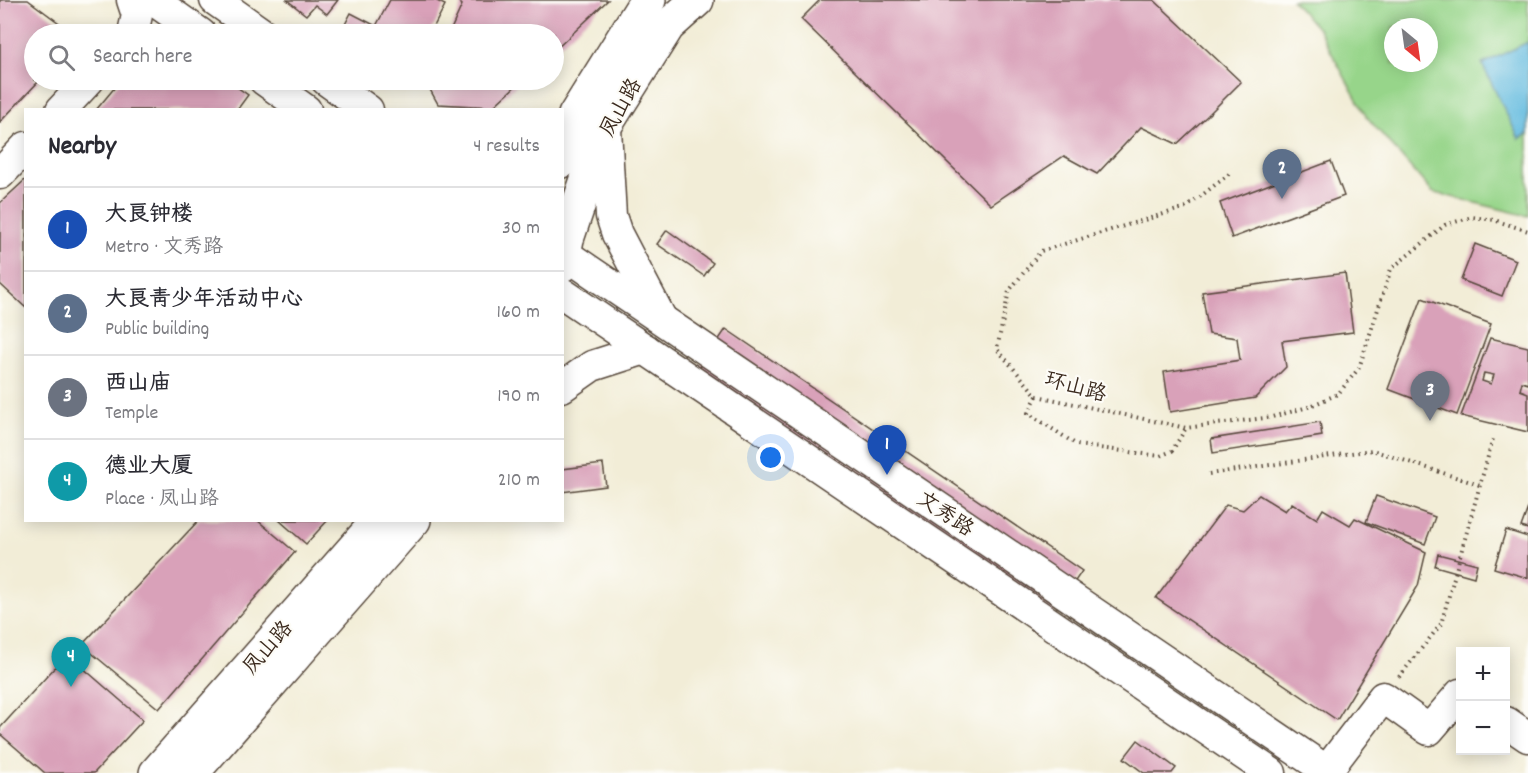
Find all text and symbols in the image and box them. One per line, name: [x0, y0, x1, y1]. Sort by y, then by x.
north arrow: [1384, 18, 1438, 72]
search box: [24, 24, 564, 90]
icon: search: [45, 41, 78, 74]
text: Search here: [93, 42, 192, 73]
street label: 凤山路: [594, 74, 651, 143]
text: Nearby: [48, 129, 116, 166]
text: 4 results: [473, 133, 540, 161]
pin: 2: [1262, 150, 1302, 199]
text: 大良钟楼: [105, 200, 193, 231]
text: 1: [65, 215, 70, 243]
text: 30 m: [502, 215, 540, 243]
text: Metro · 文秀路: [105, 234, 223, 262]
text: 大良青少年活动中心: [105, 285, 303, 316]
text: 2: [63, 299, 72, 327]
text: 160 m: [497, 299, 540, 327]
text: Public building: [105, 316, 209, 344]
street label: 环山路: [1041, 366, 1110, 412]
text: 西山庙: [105, 369, 171, 400]
pin: 3: [1410, 372, 1450, 421]
text: 3: [63, 383, 72, 411]
text: 190 m: [497, 383, 540, 411]
text: Temple: [105, 400, 158, 428]
pin: 1: [868, 426, 906, 475]
your location: [756, 443, 785, 472]
text: 德业大厦: [105, 452, 193, 483]
text: 4: [63, 467, 72, 495]
text: 210 m: [498, 467, 540, 495]
street label: 文秀路: [910, 485, 979, 546]
text: Place · 凤山路: [105, 486, 219, 514]
street label: 凤山路: [237, 615, 301, 683]
pin: 4: [52, 638, 90, 687]
map controls: [1456, 647, 1510, 755]
button: +: [1456, 647, 1510, 701]
button: −: [1456, 701, 1510, 755]

